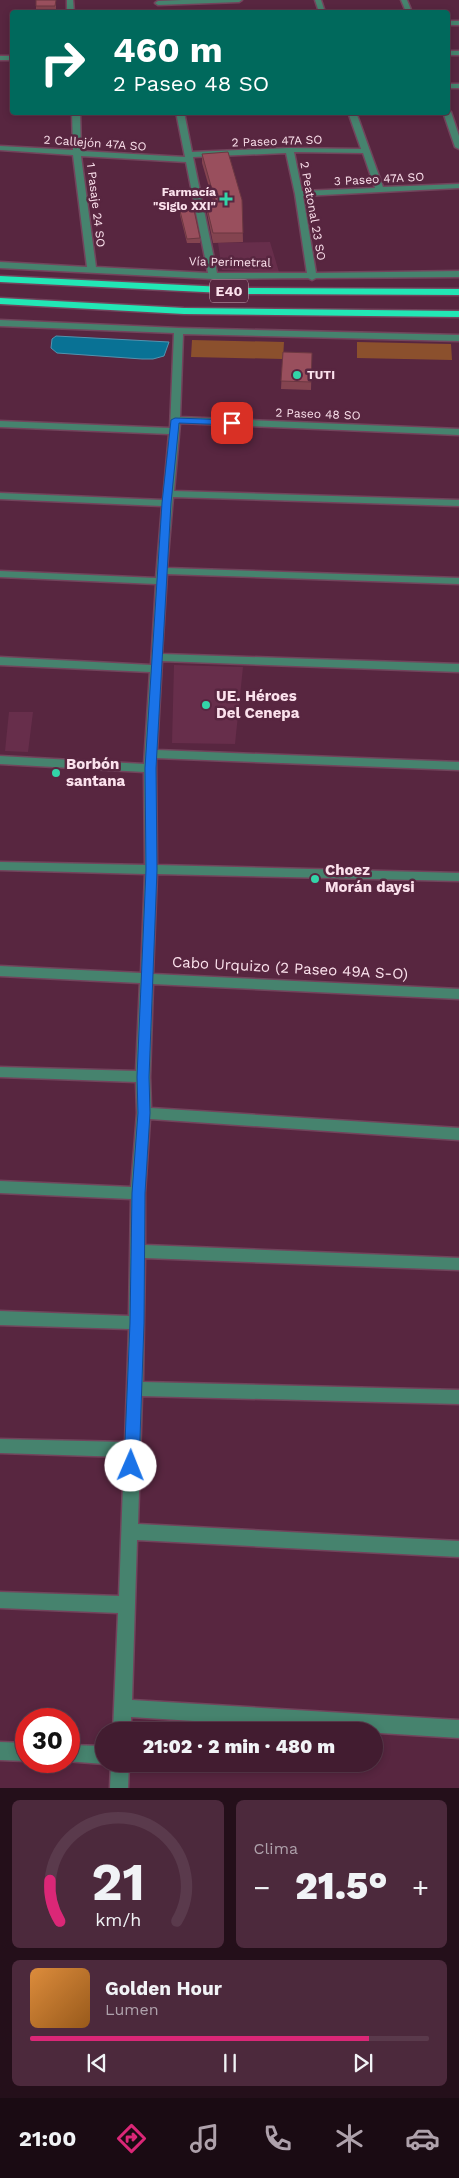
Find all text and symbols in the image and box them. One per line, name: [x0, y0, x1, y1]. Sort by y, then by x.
text: 460 m: [113, 29, 223, 71]
icon: right: [30, 30, 95, 95]
text: 2 Paseo 48 SO: [113, 71, 269, 96]
street label: 2 Callejón 47A SO: [43, 132, 147, 154]
street label: 2 Paseo 47A SO: [231, 132, 323, 150]
street label: 2 Peatonal 23 SO: [297, 160, 329, 262]
street label: 1 Pasaje 24 SO: [84, 162, 108, 248]
street label: 3 Paseo 47A SO: [333, 170, 425, 188]
place label: Farmacía "Siglo XXI": [153, 185, 216, 213]
marker: Farmacía "Siglo XXI": [220, 193, 232, 205]
street label: Vía Perimetral: [189, 254, 272, 270]
road number: E40: [210, 280, 248, 302]
place label: TUTI: [307, 368, 335, 382]
marker: TUTI: [291, 369, 303, 381]
pin: [211, 402, 253, 444]
street label: 2 Paseo 48 SO: [275, 406, 361, 422]
icon: arrive: [218, 409, 246, 437]
place label: UE. Héroes Del Cenepa: [216, 687, 300, 722]
marker: UE. Héroes Del Cenepa: [200, 699, 212, 711]
place label: Borbón santana: [66, 755, 126, 790]
marker: Borbón santana: [50, 767, 62, 779]
place label: Choez Morán daysi: [325, 861, 415, 896]
marker: Choez Morán daysi: [309, 873, 321, 885]
street label: Cabo Urquizo (2 Paseo 49A S-O): [171, 953, 409, 983]
position arrow: [104, 1439, 156, 1491]
speed limit sign: 30: [15, 1708, 80, 1773]
text: 21:02 · 2 min · 480 m: [143, 1735, 335, 1758]
text: Clima: [254, 1839, 298, 1858]
text: 21: [91, 1852, 144, 1913]
text: 21.5°: [295, 1864, 388, 1908]
text: −: [254, 1871, 270, 1904]
text: +: [412, 1871, 429, 1904]
text: km/h: [95, 1909, 141, 1930]
text: Golden Hour: [105, 1977, 222, 2000]
text: Lumen: [105, 2000, 159, 2019]
icon: previous: [83, 2049, 111, 2077]
icon: pause: [216, 2049, 244, 2077]
icon: next: [349, 2049, 377, 2077]
icon: directions: [114, 2121, 149, 2156]
icon: music: [187, 2121, 222, 2156]
icon: phone: [260, 2121, 295, 2156]
icon: climate: [332, 2121, 367, 2156]
icon: car: [405, 2121, 440, 2156]
text: 21:00: [19, 2126, 76, 2151]

